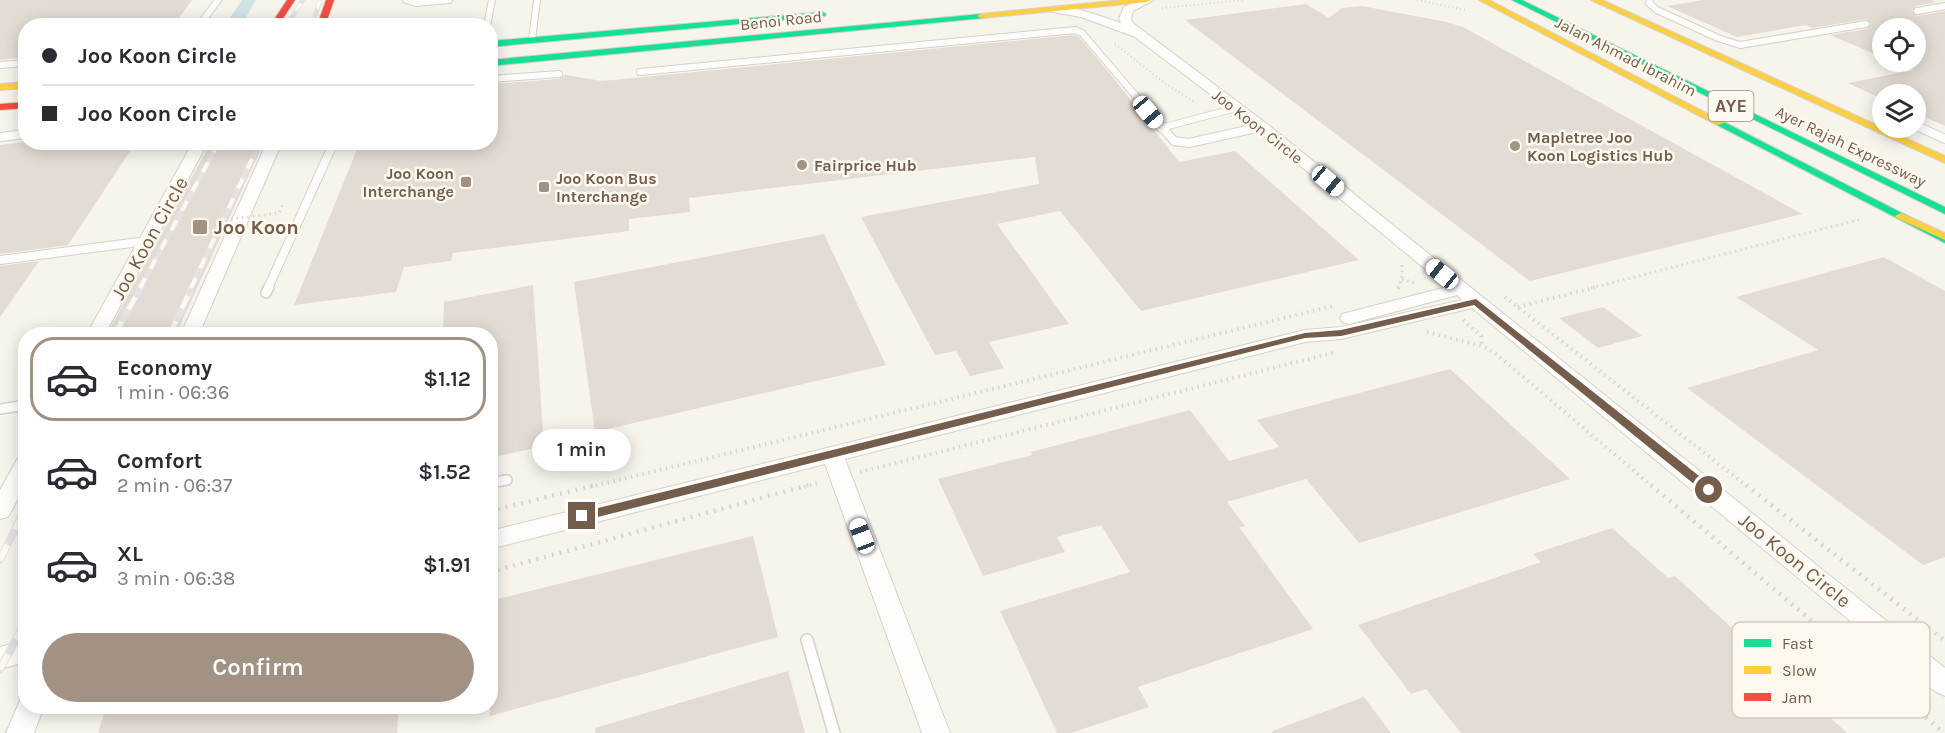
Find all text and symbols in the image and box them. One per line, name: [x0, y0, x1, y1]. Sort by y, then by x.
street label: Benoi Road: [739, 7, 823, 34]
street label: Jalan Ahmad Ibrahim: [1552, 13, 1700, 100]
map controls: [1872, 18, 1926, 138]
button: locate: [1872, 18, 1926, 72]
text: Joo Koon Circle: [78, 43, 237, 69]
button: layers: [1872, 84, 1926, 138]
street label: Joo Koon Circle: [1209, 85, 1307, 168]
road number: AYE: [1708, 91, 1754, 121]
car: [1130, 92, 1166, 132]
text: Joo Koon Circle: [78, 101, 237, 127]
street label: Ayer Rajah Expressway: [1772, 102, 1930, 191]
place label: Mapletree Joo Koon Logistics Hub: [1527, 128, 1673, 165]
marker: Mapletree Joo Koon Logistics Hub: [1508, 139, 1522, 153]
place label: Fairprice Hub: [814, 156, 917, 175]
marker: Fairprice Hub: [795, 158, 809, 172]
car: [1308, 163, 1348, 199]
place label: Joo Koon Interchange: [363, 164, 454, 201]
place label: Joo Koon Bus Interchange: [556, 169, 657, 206]
street label: Joo Koon Circle: [106, 173, 193, 304]
marker: Joo Koon Interchange: [459, 175, 473, 189]
marker: Joo Koon Bus Interchange: [537, 180, 551, 194]
place label: Joo Koon: [214, 216, 299, 239]
marker: Joo Koon: [191, 218, 209, 236]
car: [1422, 256, 1462, 292]
icon: car: [45, 352, 99, 406]
text: Economy: [117, 355, 212, 381]
text: $1.12: [423, 366, 471, 392]
text: 1 min · 06:36: [117, 381, 229, 404]
callout: 1 min: [532, 429, 632, 471]
text: 1 min: [557, 438, 606, 461]
icon: car: [45, 445, 99, 499]
text: Comfort: [117, 448, 202, 474]
text: $1.52: [418, 459, 471, 485]
text: 2 min · 06:37: [117, 474, 232, 497]
route start: [1695, 476, 1722, 503]
route end: [568, 502, 595, 529]
street label: Joo Koon Circle: [1734, 508, 1855, 612]
car: [847, 516, 877, 556]
icon: car: [45, 538, 99, 592]
text: XL: [117, 541, 143, 567]
text: $1.91: [423, 552, 471, 578]
text: 3 min · 06:38: [117, 567, 235, 590]
legend: [1732, 622, 1930, 718]
button: Confirm: [42, 633, 474, 702]
text: Fast: [1782, 634, 1813, 653]
text: Slow: [1782, 661, 1817, 680]
text: Jam: [1782, 688, 1812, 707]

